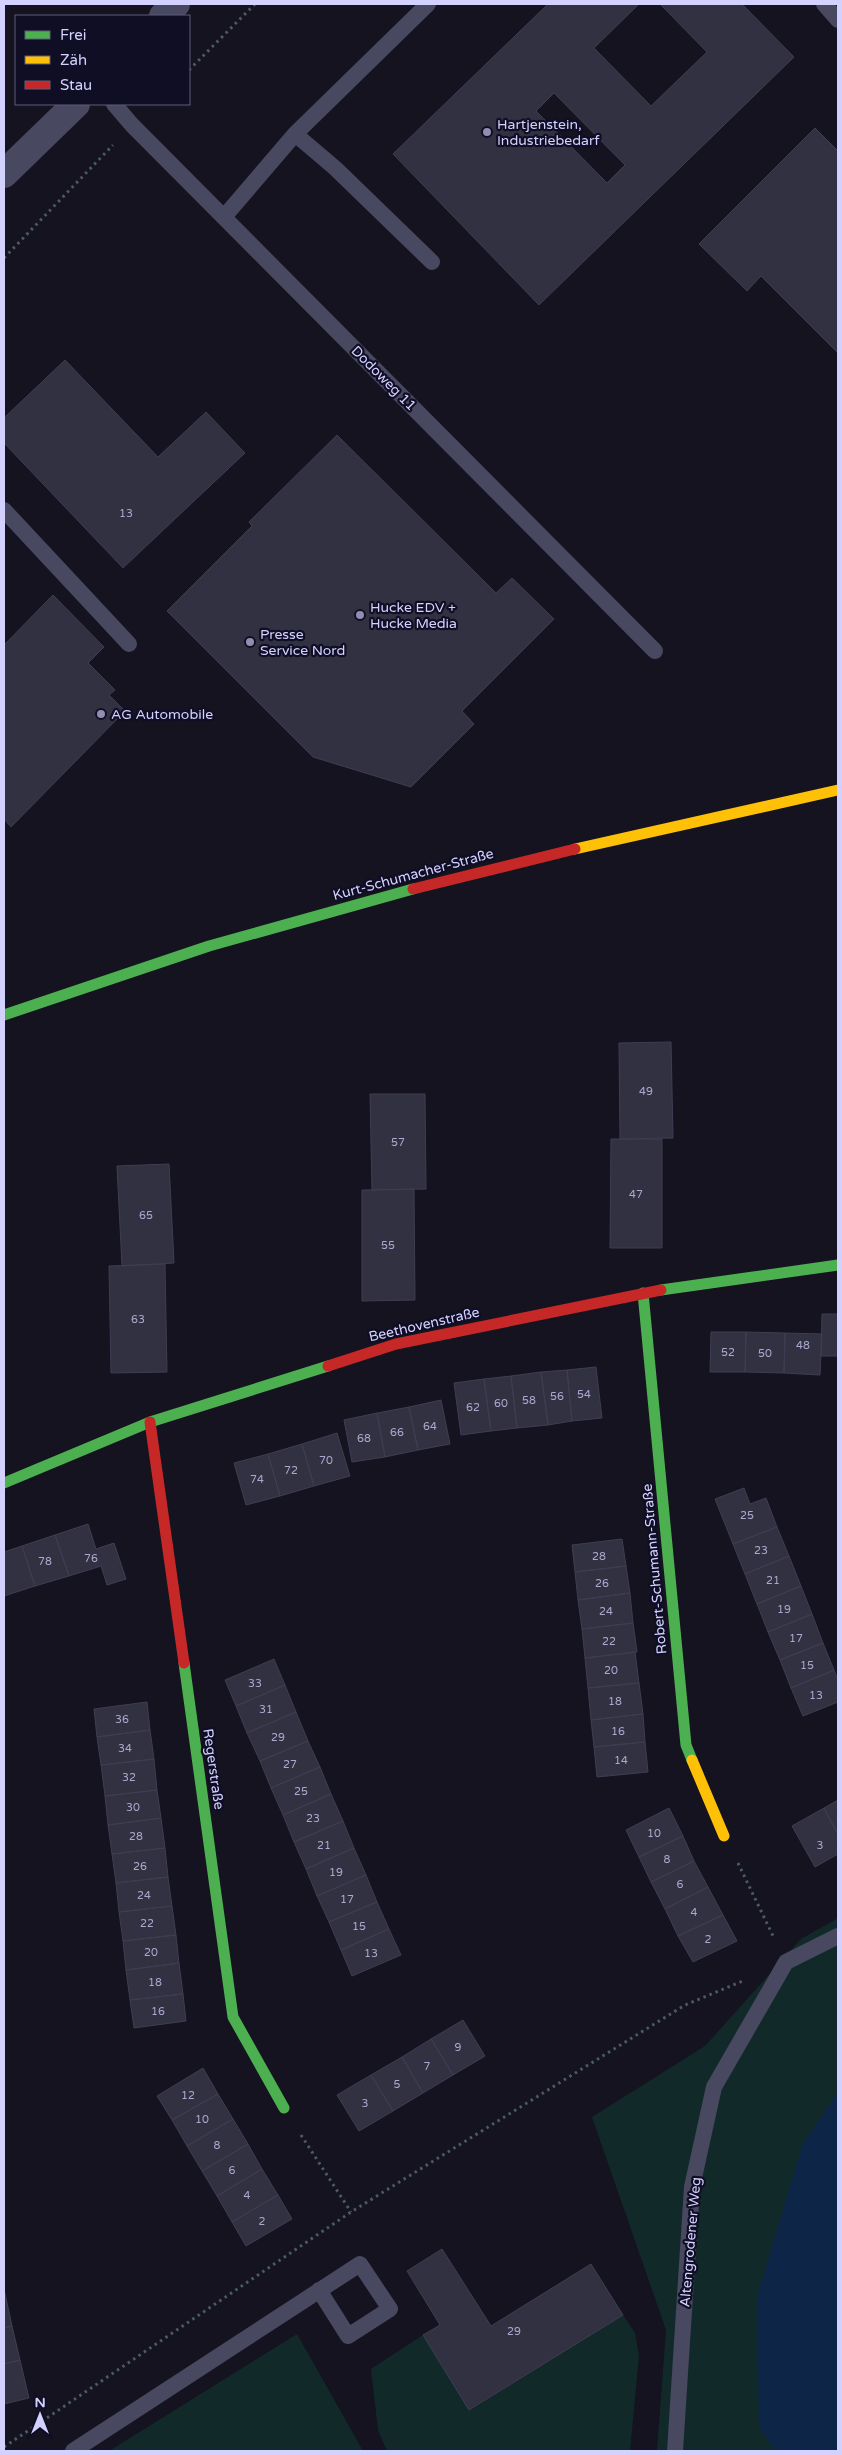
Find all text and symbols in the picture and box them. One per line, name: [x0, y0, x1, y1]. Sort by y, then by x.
legend: [15, 15, 190, 105]
text: Frei: [60, 26, 86, 44]
text: Zäh: [60, 51, 87, 69]
text: Stau: [60, 76, 92, 94]
place label: Hartjenstein, Industriebedarf: [497, 116, 600, 149]
marker: Hartjenstein, Industriebedarf: [481, 126, 493, 138]
street label: Dodoweg 11: [348, 342, 420, 414]
house number: 13: [119, 507, 133, 520]
place label: Hucke EDV + Hucke Media: [370, 599, 457, 632]
marker: Hucke EDV + Hucke Media: [354, 609, 366, 621]
place label: Presse Service Nord: [260, 626, 345, 659]
marker: Presse Service Nord: [244, 636, 256, 648]
place label: AG Automobile: [111, 706, 213, 723]
marker: AG Automobile: [95, 708, 107, 720]
street label: Kurt-Schumacher-Straße: [331, 845, 496, 904]
house number: 49: [639, 1085, 653, 1098]
house number: 57: [391, 1136, 405, 1149]
house number: 47: [629, 1188, 643, 1201]
house number: 65: [139, 1209, 153, 1222]
house number: 55: [381, 1239, 395, 1252]
street label: Beethovenstraße: [367, 1303, 481, 1346]
house number: 63: [131, 1313, 145, 1326]
house number: 48: [796, 1339, 810, 1352]
house number: 52: [721, 1346, 735, 1359]
house number: 50: [758, 1347, 772, 1360]
house number: 54: [577, 1388, 591, 1401]
house number: 56: [550, 1390, 564, 1403]
house number: 58: [522, 1394, 536, 1407]
house number: 60: [494, 1397, 508, 1410]
house number: 62: [466, 1401, 480, 1414]
house number: 64: [423, 1420, 437, 1433]
house number: 66: [390, 1426, 404, 1439]
house number: 68: [357, 1432, 371, 1445]
house number: 70: [319, 1454, 333, 1467]
house number: 72: [284, 1464, 298, 1477]
house number: 74: [250, 1473, 264, 1486]
street label: Robert-Schumann-Straße: [639, 1483, 670, 1655]
house number: 25: [740, 1509, 754, 1522]
house number: 23: [754, 1544, 768, 1557]
house number: 28: [592, 1550, 606, 1563]
house number: 76: [84, 1552, 98, 1565]
house number: 78: [38, 1555, 52, 1568]
house number: 21: [766, 1574, 780, 1587]
house number: 26: [595, 1577, 609, 1590]
house number: 19: [777, 1603, 791, 1616]
house number: 24: [599, 1605, 613, 1618]
house number: 17: [789, 1632, 803, 1645]
house number: 22: [602, 1635, 616, 1648]
house number: 15: [800, 1659, 814, 1672]
house number: 20: [604, 1664, 618, 1677]
house number: 33: [248, 1677, 262, 1690]
house number: 13: [809, 1689, 823, 1702]
house number: 18: [608, 1695, 622, 1708]
house number: 31: [259, 1703, 273, 1716]
house number: 36: [115, 1713, 129, 1726]
house number: 16: [611, 1725, 625, 1738]
street label: Regerstraße: [199, 1727, 228, 1811]
house number: 29: [271, 1731, 285, 1744]
house number: 34: [118, 1742, 132, 1755]
house number: 14: [614, 1754, 628, 1767]
house number: 27: [283, 1758, 297, 1771]
house number: 32: [122, 1771, 136, 1784]
house number: 25: [294, 1785, 308, 1798]
house number: 30: [126, 1801, 140, 1814]
house number: 23: [306, 1812, 320, 1825]
house number: 10: [647, 1827, 661, 1840]
house number: 28: [129, 1830, 143, 1843]
house number: 21: [317, 1839, 331, 1852]
house number: 3: [817, 1839, 824, 1852]
house number: 8: [664, 1853, 671, 1866]
house number: 26: [133, 1860, 147, 1873]
house number: 19: [329, 1866, 343, 1879]
house number: 6: [677, 1878, 684, 1891]
house number: 24: [137, 1889, 151, 1902]
house number: 17: [340, 1893, 354, 1906]
house number: 4: [691, 1906, 698, 1919]
house number: 22: [140, 1917, 154, 1930]
house number: 15: [352, 1920, 366, 1933]
house number: 2: [705, 1933, 712, 1946]
house number: 20: [144, 1946, 158, 1959]
house number: 13: [364, 1947, 378, 1960]
house number: 18: [148, 1976, 162, 1989]
house number: 16: [151, 2005, 165, 2018]
house number: 9: [455, 2041, 462, 2054]
house number: 7: [424, 2060, 431, 2073]
house number: 5: [394, 2078, 401, 2091]
house number: 12: [181, 2089, 195, 2102]
house number: 3: [362, 2097, 369, 2110]
house number: 10: [195, 2113, 209, 2126]
house number: 8: [214, 2139, 221, 2152]
house number: 6: [229, 2164, 236, 2177]
street label: Altengrodener Weg: [676, 2176, 705, 2308]
house number: 4: [244, 2189, 251, 2202]
house number: 2: [259, 2215, 266, 2228]
house number: 29: [507, 2325, 521, 2338]
north arrow: [15, 2390, 65, 2440]
text: N: [34, 2394, 46, 2411]

